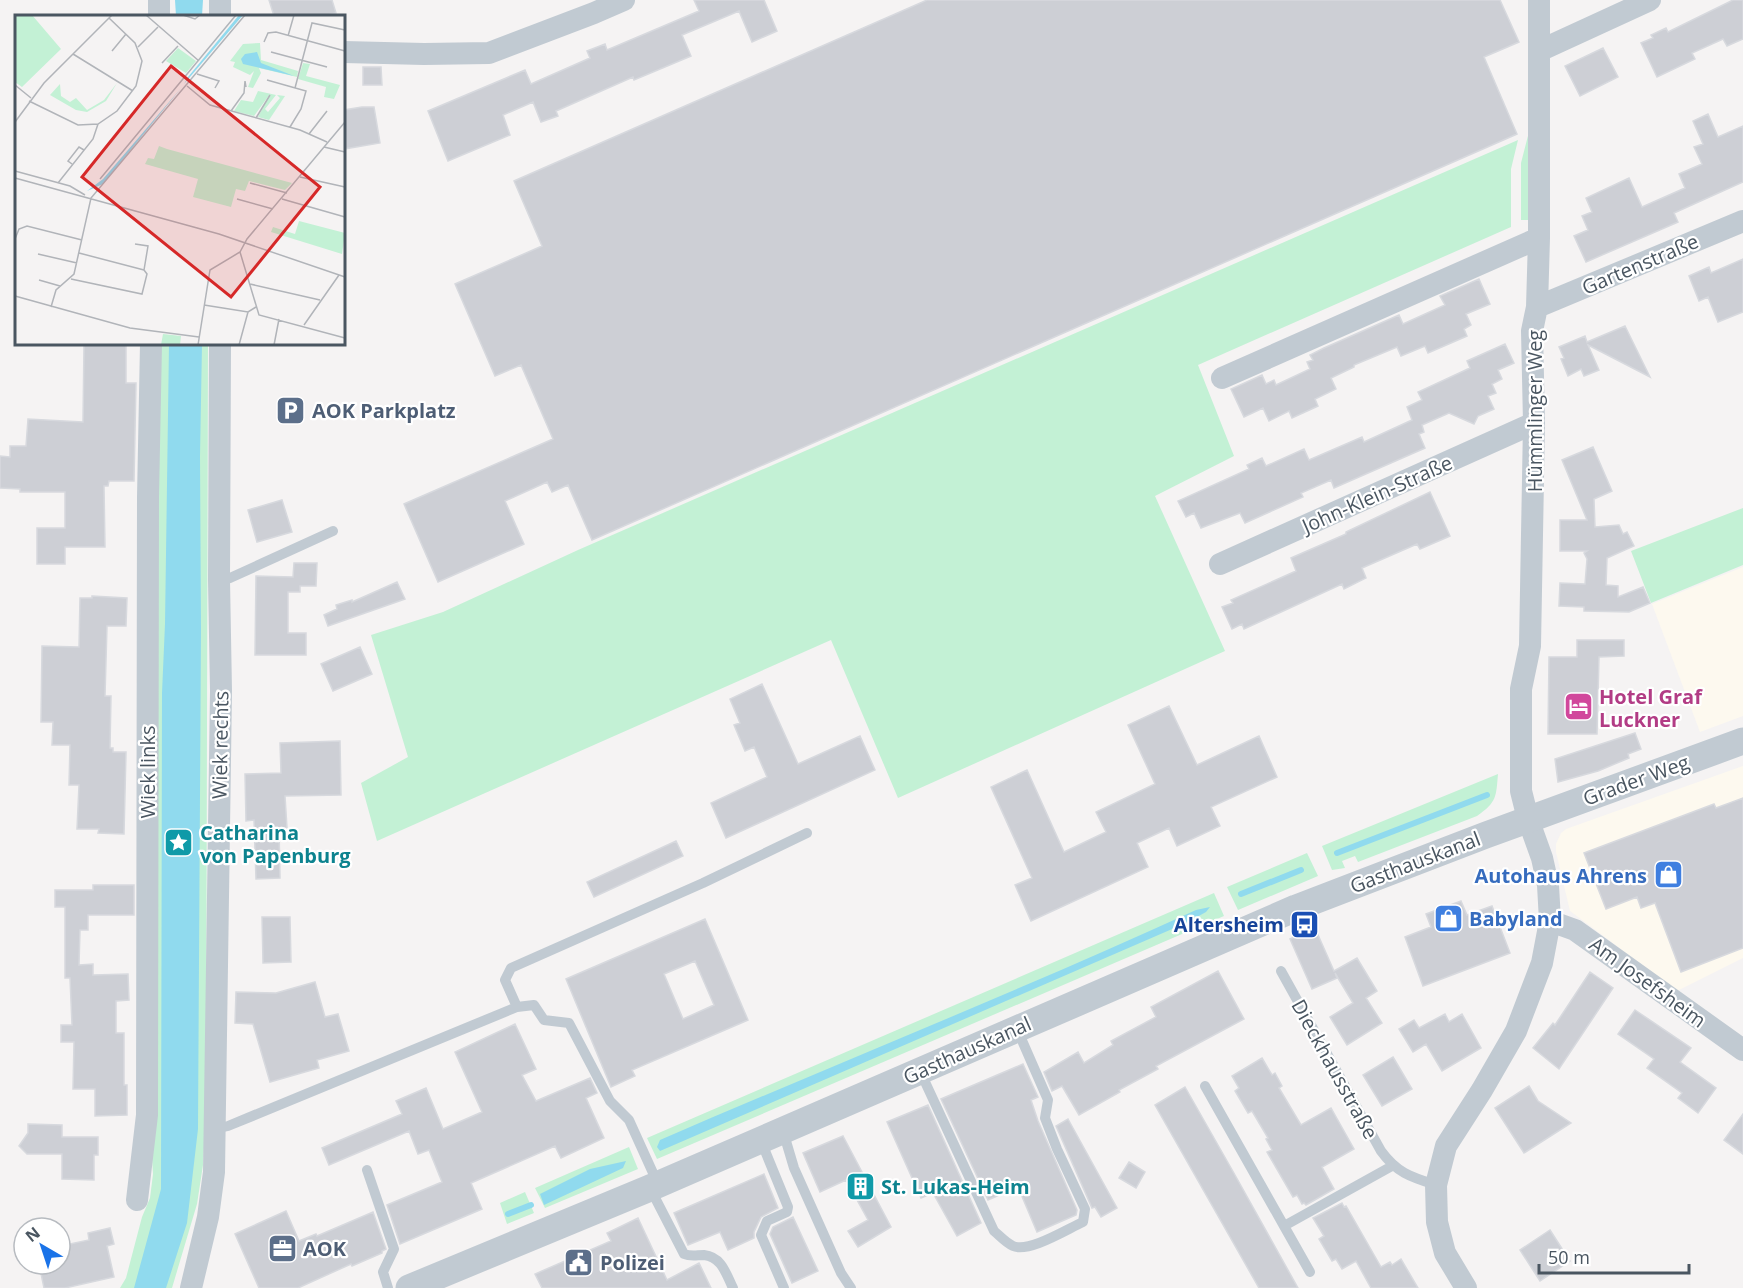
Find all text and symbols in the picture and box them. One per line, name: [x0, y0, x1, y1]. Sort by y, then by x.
inset map: [15, 15, 345, 345]
street label: Gartenstraße: [1578, 227, 1702, 301]
street label: Hümmlinger Weg: [1521, 330, 1548, 492]
parking icon: AOK Parkplatz: [275, 394, 307, 426]
place label: AOK Parkplatz: [312, 397, 456, 424]
street label: John-Klein-Straße: [1296, 449, 1456, 540]
place label: Hotel Graf Luckner: [1599, 683, 1703, 733]
street label: Wiek rechts: [206, 691, 234, 799]
hotel icon: Hotel Graf Luckner: [1562, 691, 1594, 723]
street label: Wiek links: [134, 726, 161, 818]
street label: Grader Weg: [1579, 748, 1693, 812]
place label: Catharina von Papenburg: [200, 819, 351, 869]
street label: Gasthauskanal: [1346, 825, 1484, 899]
place icon: Catharina von Papenburg: [163, 827, 195, 859]
shop icon: Autohaus Ahrens: [1652, 859, 1684, 891]
place label: Autohaus Ahrens: [1475, 862, 1647, 889]
shop icon: Babyland: [1432, 902, 1464, 934]
place label: Babyland: [1469, 905, 1563, 932]
bus stop icon: Altersheim: [1289, 908, 1321, 940]
place label: Altersheim: [1174, 911, 1284, 938]
street label: Am Josefsheim: [1584, 931, 1712, 1033]
street label: Dieckhausstraße: [1285, 994, 1385, 1144]
street label: Gasthauskanal: [899, 1010, 1035, 1090]
building icon: St. Lukas-Heim: [844, 1170, 876, 1202]
place label: St. Lukas-Heim: [881, 1173, 1030, 1200]
north arrow: [12, 1216, 72, 1276]
text: N: [21, 1222, 45, 1247]
office icon: AOK: [266, 1232, 298, 1264]
place label: AOK: [303, 1235, 347, 1262]
scale bar: [1539, 1237, 1689, 1275]
text: 50 m: [1548, 1245, 1590, 1269]
public building icon: Polizei: [563, 1246, 595, 1278]
place label: Polizei: [600, 1249, 665, 1276]

